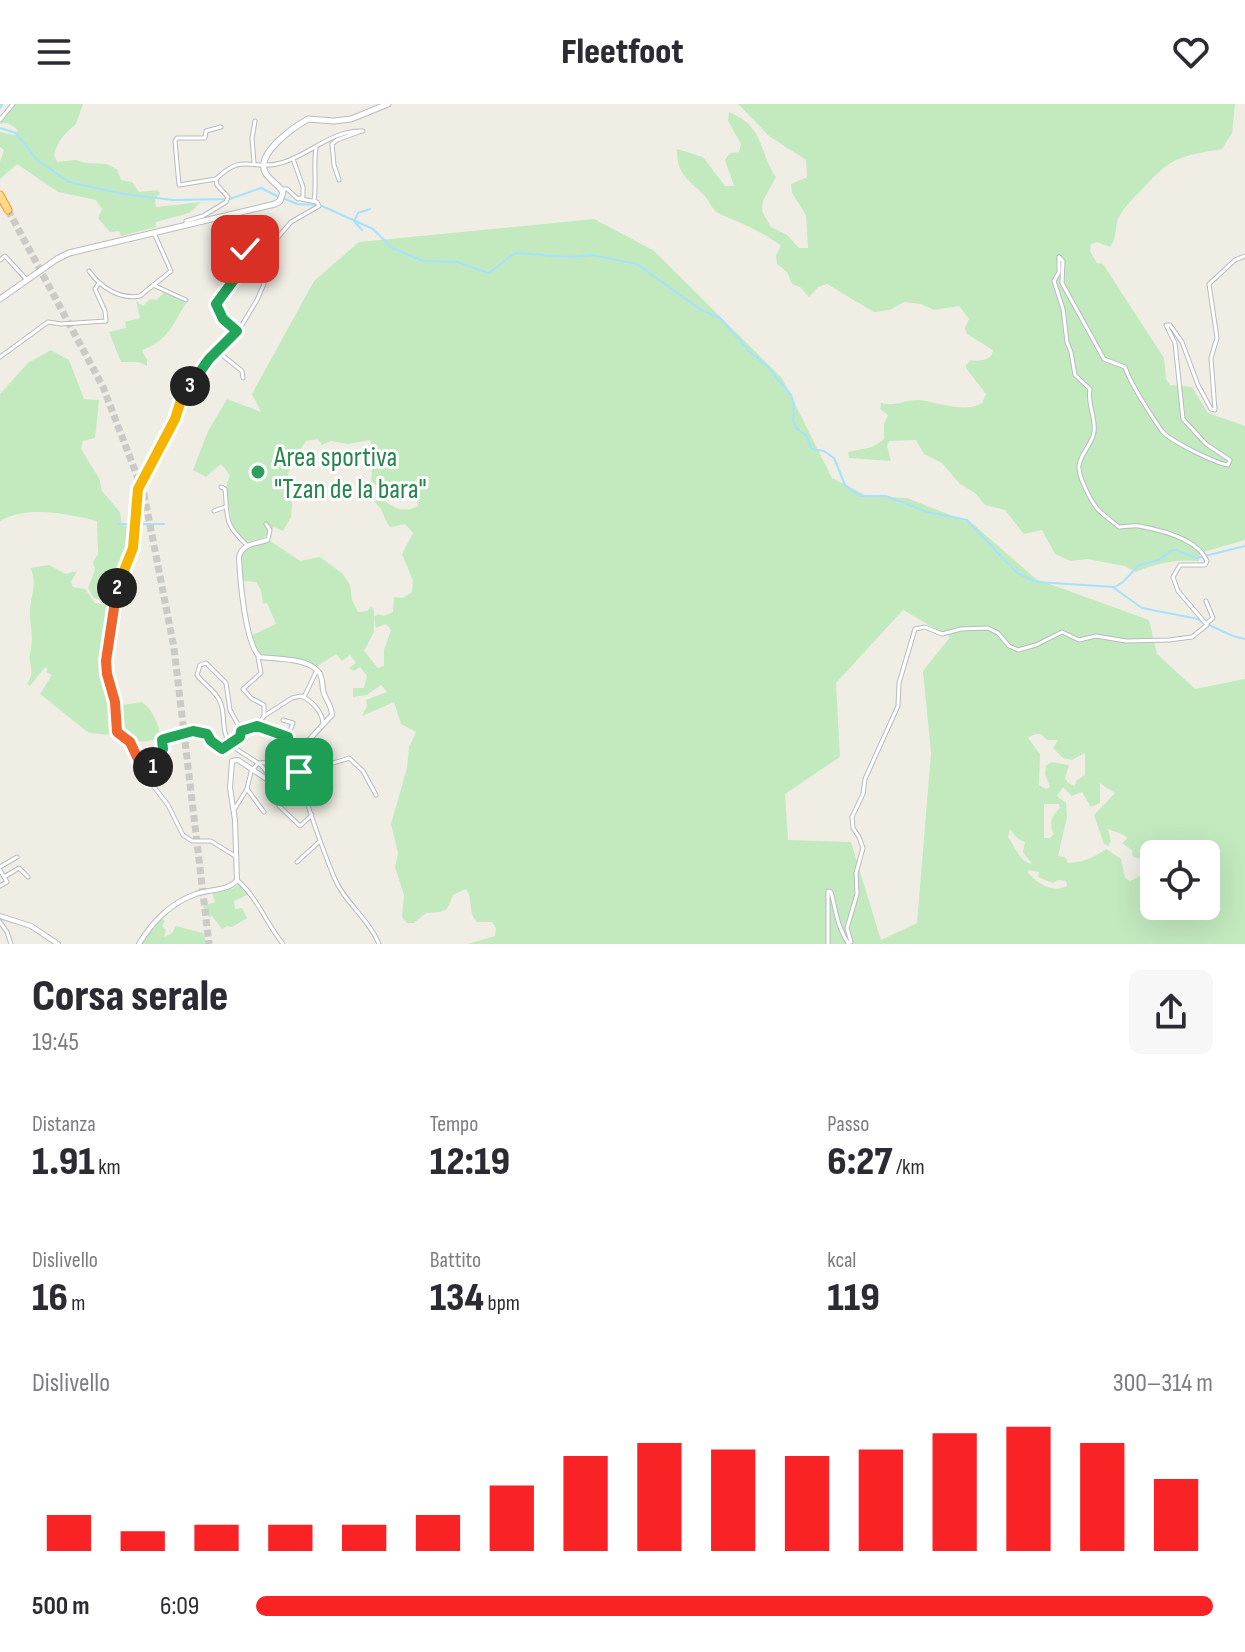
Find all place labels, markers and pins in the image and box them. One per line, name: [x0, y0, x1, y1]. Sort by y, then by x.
pin: [211, 215, 279, 283]
pin: 3: [170, 366, 210, 406]
place label: Area sportiva "Tzan de la bara": [273, 441, 427, 506]
marker: Area sportiva "Tzan de la bara": [249, 463, 267, 481]
pin: 2: [97, 568, 137, 608]
pin: [265, 738, 333, 806]
pin: 1: [133, 747, 173, 787]

